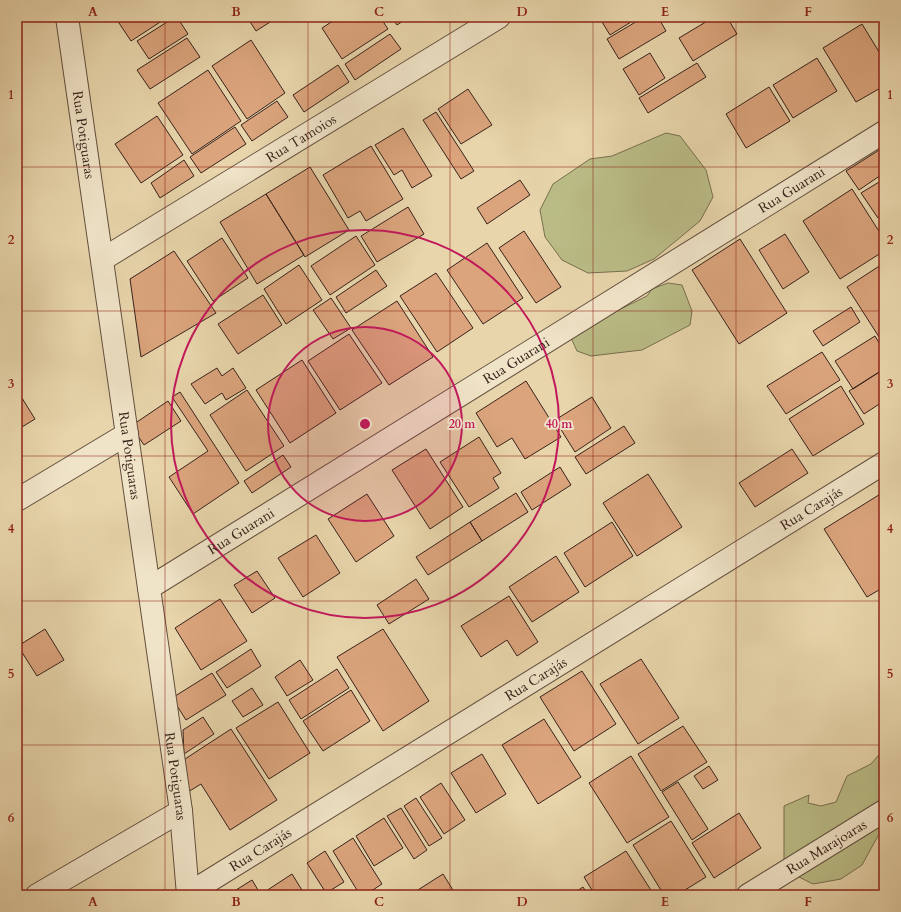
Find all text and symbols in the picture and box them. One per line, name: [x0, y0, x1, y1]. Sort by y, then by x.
text: A: [88, 3, 98, 21]
text: B: [231, 3, 241, 21]
text: C: [374, 3, 384, 21]
text: D: [516, 3, 528, 21]
text: E: [661, 3, 669, 21]
text: F: [804, 3, 812, 21]
text: 1: [8, 86, 14, 104]
text: 1: [887, 86, 893, 104]
street label: Rua Potiguaras: [68, 89, 100, 180]
street label: Rua Tamoios: [262, 109, 340, 167]
street label: Rua Guarani: [754, 162, 828, 217]
text: 2: [8, 231, 15, 249]
text: 2: [887, 231, 894, 249]
street label: Rua Guarani: [479, 332, 553, 388]
text: 3: [8, 375, 15, 393]
text: 3: [887, 375, 894, 393]
street label: Rua Potiguaras: [114, 410, 146, 501]
text: 20 m: [449, 416, 476, 432]
text: 40 m: [546, 416, 573, 432]
centre of rings: [358, 417, 372, 431]
street label: Rua Carajás: [776, 481, 846, 535]
street label: Rua Guarani: [204, 503, 278, 559]
text: 4: [8, 520, 15, 538]
text: 4: [887, 520, 894, 538]
street label: Rua Carajás: [501, 652, 571, 705]
text: 5: [8, 665, 14, 683]
text: 5: [887, 665, 893, 683]
street label: Rua Potiguaras: [160, 731, 191, 821]
text: 6: [8, 809, 15, 827]
text: 6: [887, 809, 894, 827]
street label: Rua Marajoaras: [783, 814, 870, 879]
street label: Rua Carajás: [226, 823, 295, 876]
text: A: [88, 893, 98, 911]
text: B: [231, 893, 241, 911]
text: C: [374, 893, 384, 911]
text: D: [516, 893, 528, 911]
text: E: [661, 893, 669, 911]
text: F: [804, 893, 812, 911]

